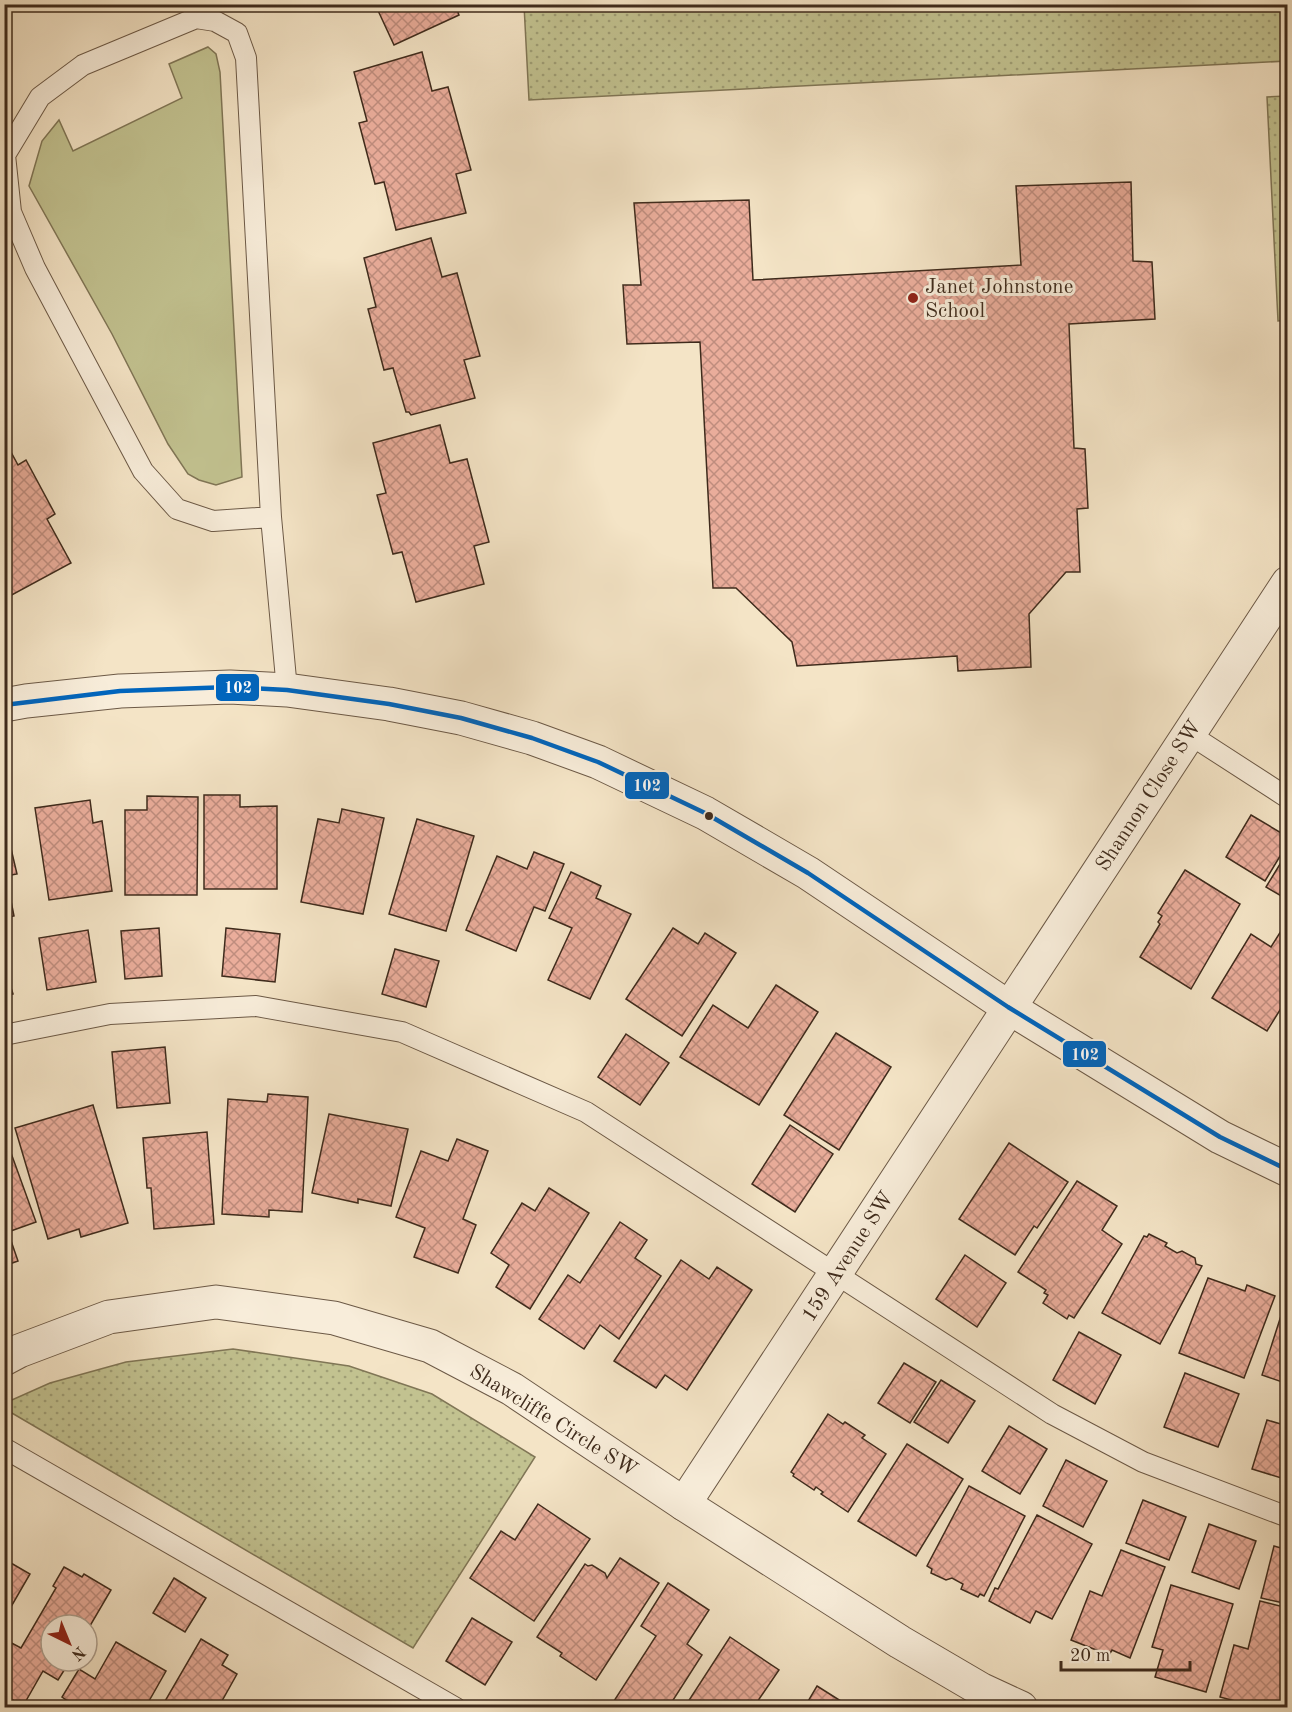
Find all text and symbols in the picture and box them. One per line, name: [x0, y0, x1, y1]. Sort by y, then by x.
place label: Janet Johnstone School: [925, 277, 1073, 322]
marker: Janet Johnstone School: [906, 291, 920, 305]
line badge: 102: [215, 673, 260, 702]
text: 102: [224, 681, 252, 697]
street label: Shannon Close SW: [1093, 717, 1206, 875]
line badge: 102: [624, 771, 670, 800]
text: 102: [633, 779, 661, 795]
unlabelled marker: [703, 810, 715, 822]
line badge: 102: [1062, 1040, 1107, 1068]
text: 102: [1071, 1048, 1099, 1064]
street label: 159 Avenue SW: [798, 1188, 898, 1326]
street label: Shawcliffe Circle SW: [466, 1361, 641, 1481]
north arrow: [39, 1613, 99, 1673]
scale bar: [1061, 1634, 1190, 1672]
text: N: [67, 1642, 88, 1663]
text: 20 m: [1070, 1647, 1110, 1665]

